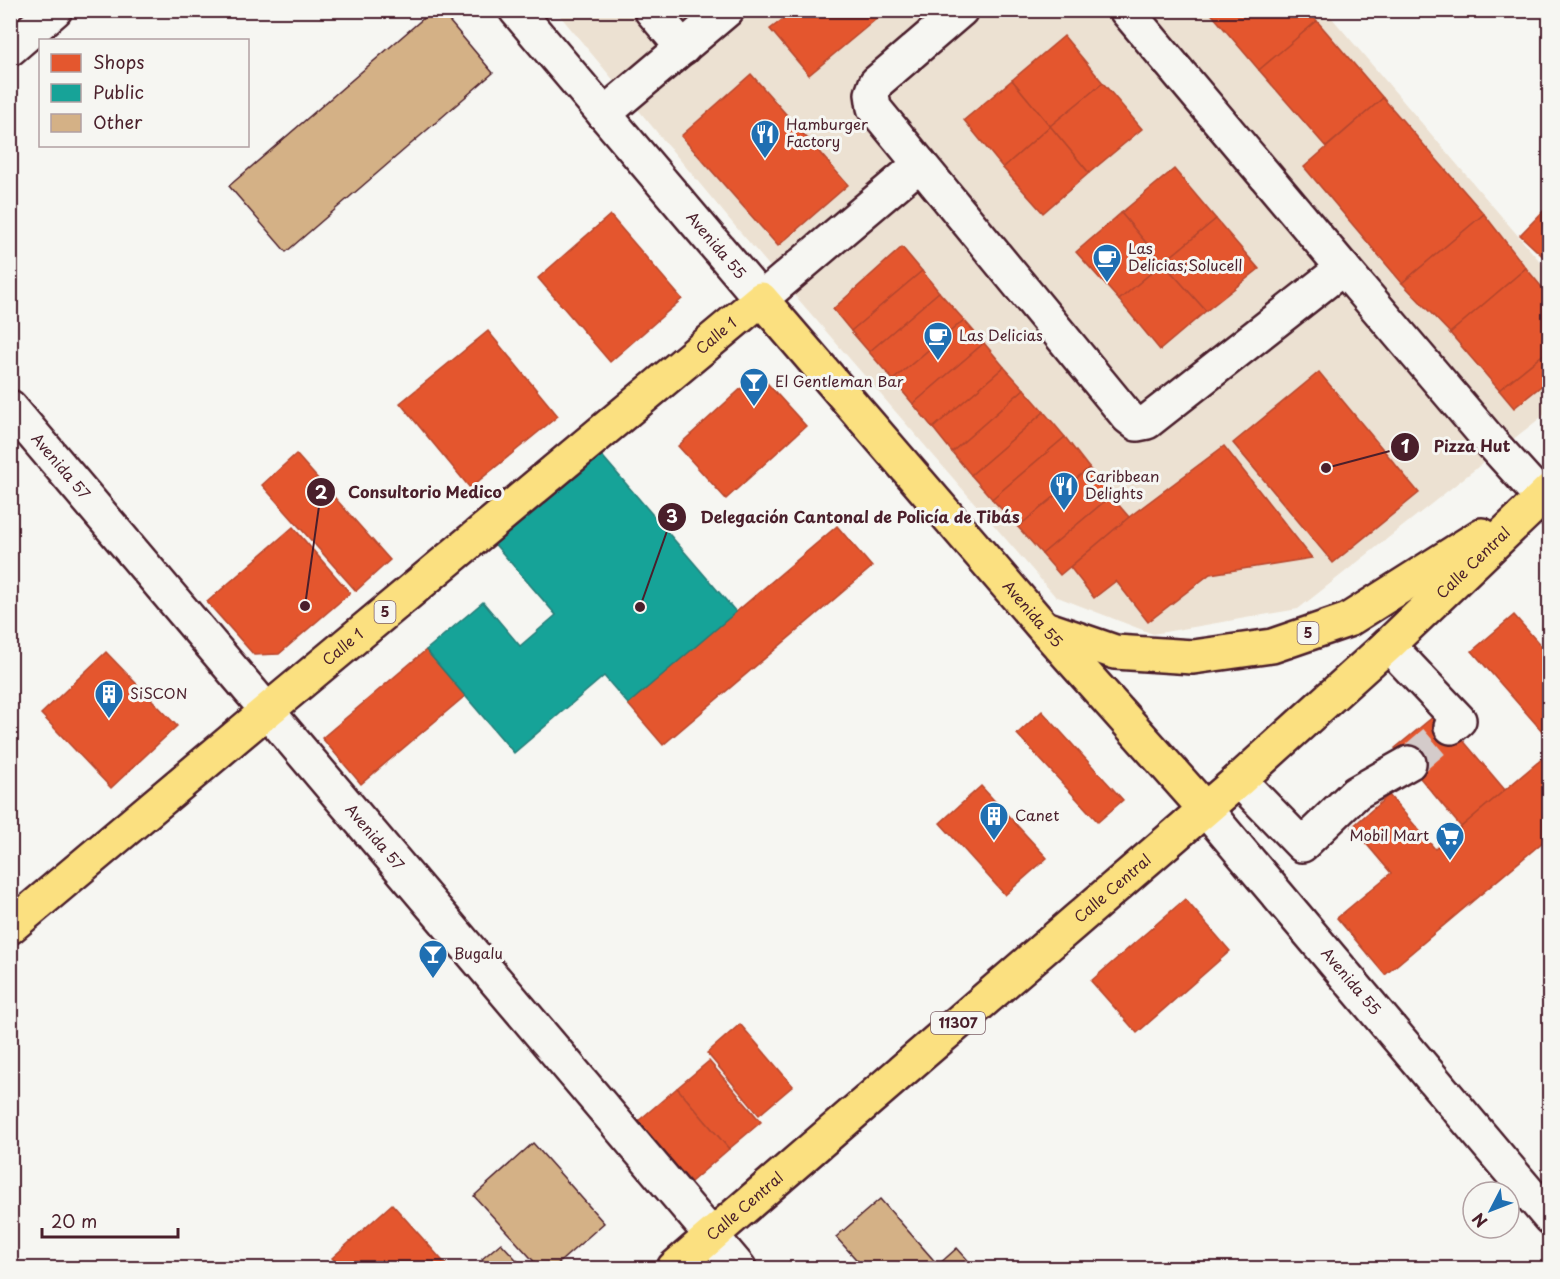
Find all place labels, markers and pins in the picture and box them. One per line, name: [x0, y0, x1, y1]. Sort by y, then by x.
place label: Hamburger Factory: [786, 112, 868, 152]
restaurant icon: Hamburger Factory: [749, 118, 781, 160]
place label: Las Delicias;Solucell: [1128, 236, 1243, 276]
cafe icon: Las Delicias;Solucell: [1091, 242, 1123, 284]
cafe icon: Las Delicias: [922, 320, 954, 362]
place label: Las Delicias: [959, 323, 1043, 346]
bar icon: El Gentleman Bar: [738, 366, 770, 408]
place label: El Gentleman Bar: [775, 369, 904, 392]
callout: Pizza Hut: [1390, 430, 1523, 464]
place label: Caribbean Delights: [1085, 464, 1159, 504]
restaurant icon: Caribbean Delights: [1048, 470, 1080, 512]
callout: Consultorio Medico: [306, 475, 515, 509]
callout: Delegación Cantonal de Policía de Tibás: [657, 500, 1032, 534]
building icon: SiSCON: [93, 678, 125, 720]
place label: SiSCON: [130, 681, 187, 704]
building icon: Canet: [978, 800, 1010, 842]
place label: Canet: [1015, 803, 1059, 826]
supermarket icon: Mobil Mart: [1434, 820, 1466, 862]
place label: Mobil Mart: [1349, 823, 1429, 846]
bar icon: Bugalu: [417, 938, 449, 980]
place label: Bugalu: [454, 941, 503, 964]

